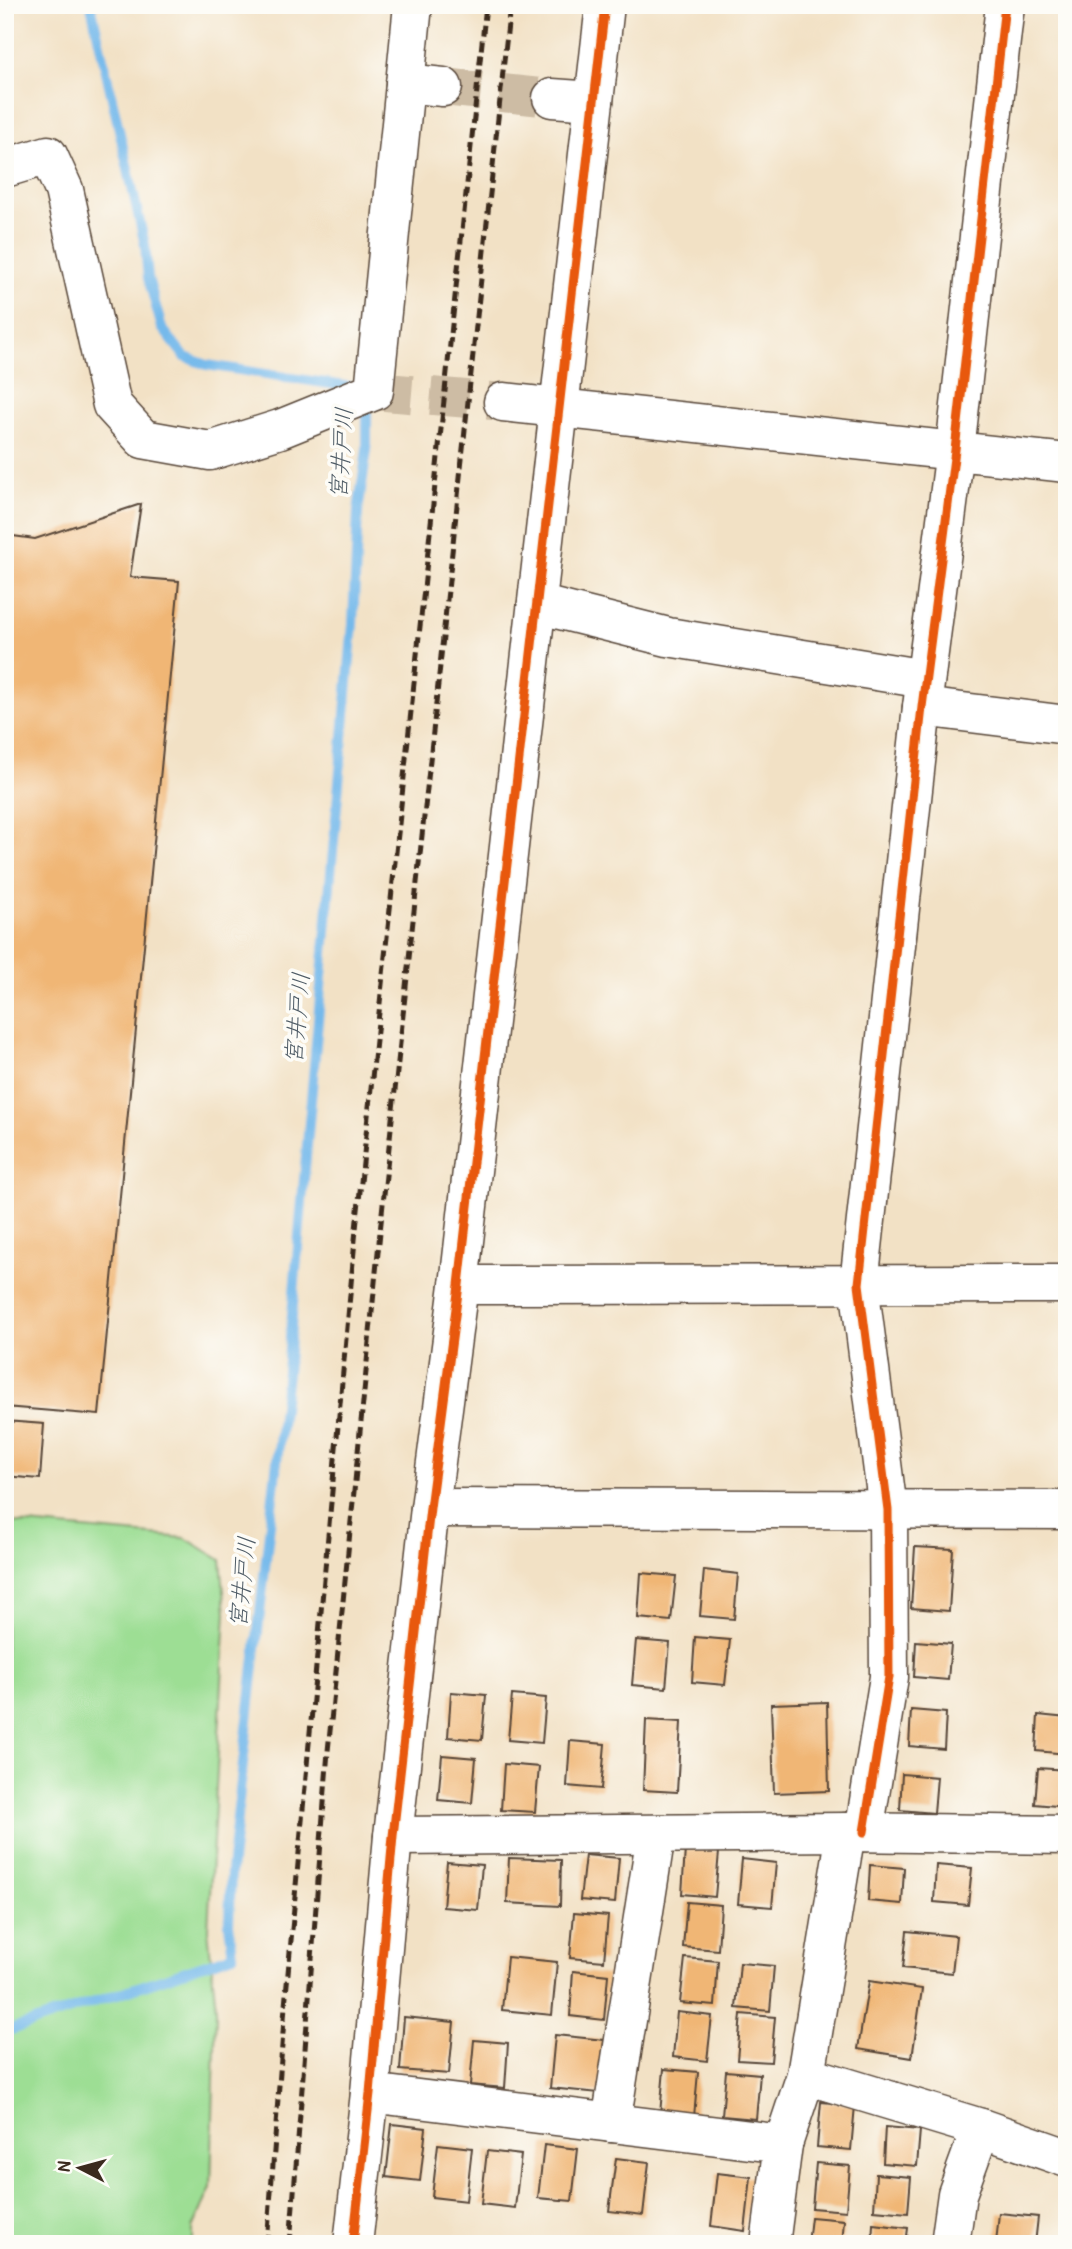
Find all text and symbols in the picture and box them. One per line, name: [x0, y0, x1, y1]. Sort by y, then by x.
water label: 宮井戸川: [322, 406, 359, 500]
water label: 宮井戸川: [277, 971, 316, 1065]
water label: 宮井戸川: [221, 1535, 262, 1629]
north arrow: [46, 2134, 116, 2204]
text: N: [50, 2160, 77, 2173]

